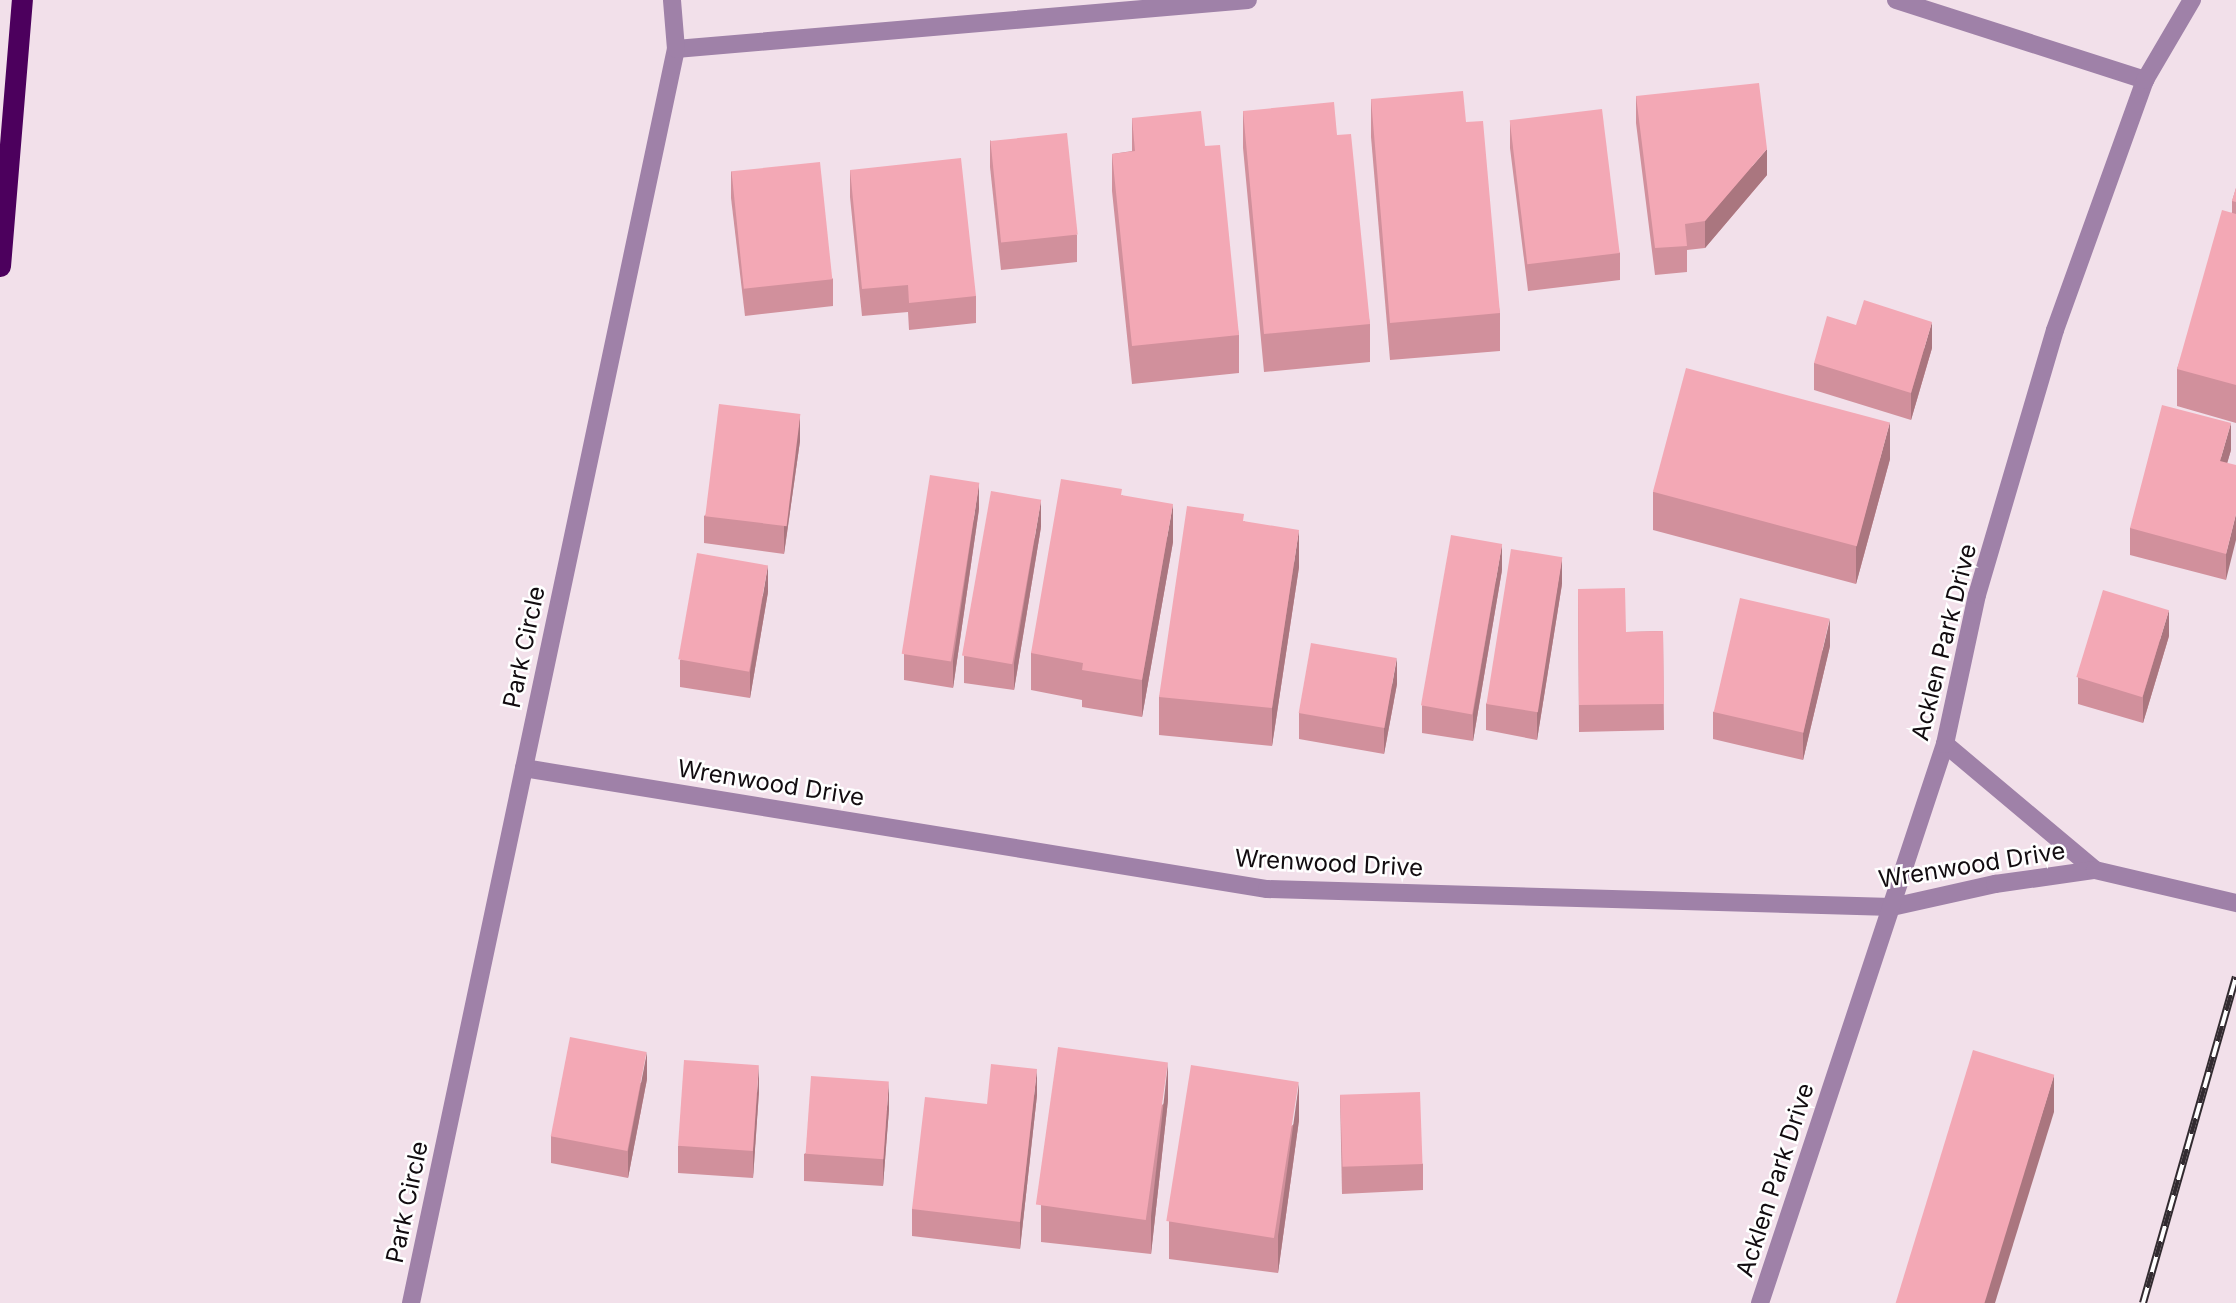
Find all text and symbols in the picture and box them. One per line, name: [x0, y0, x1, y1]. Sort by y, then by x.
street label: Acklen Park Drive: [1906, 541, 1982, 743]
street label: Park Circle: [497, 584, 551, 710]
street label: Wrenwood Drive: [676, 754, 866, 812]
street label: Wrenwood Drive: [1877, 836, 2067, 894]
street label: Wrenwood Drive: [1234, 844, 1424, 882]
street label: Acklen Park Drive: [1730, 1080, 1820, 1280]
street label: Park Circle: [380, 1139, 434, 1265]

